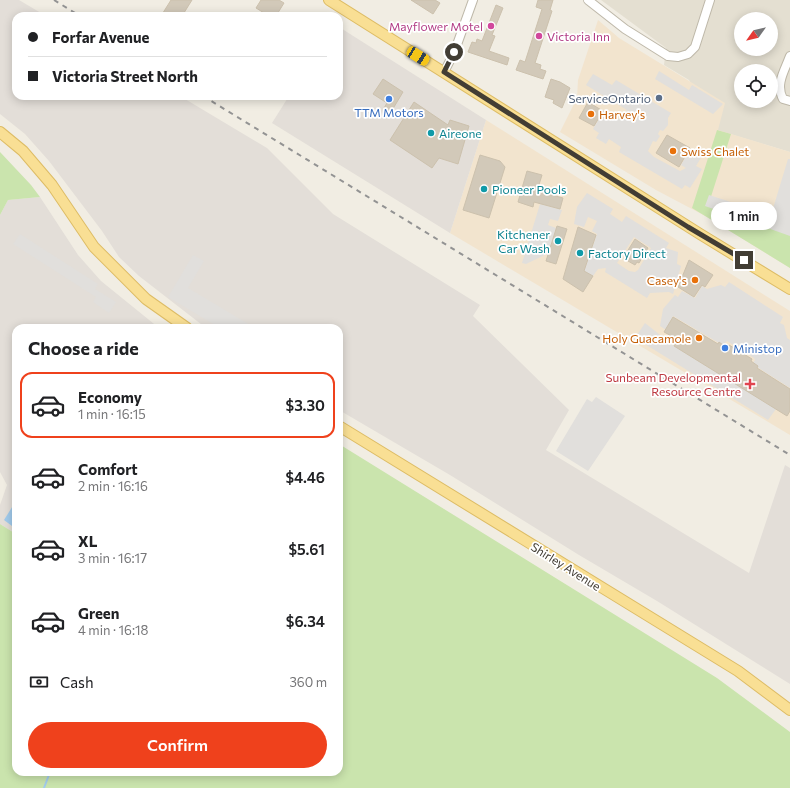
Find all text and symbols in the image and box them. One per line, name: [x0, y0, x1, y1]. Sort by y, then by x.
north arrow: [734, 12, 778, 56]
map controls: [734, 12, 778, 108]
place label: Mayflower Motel: [389, 19, 483, 33]
marker: Mayflower Motel: [486, 21, 496, 31]
text: Forfar Avenue: [52, 28, 150, 46]
place label: Victoria Inn: [547, 29, 610, 43]
marker: Victoria Inn: [534, 31, 544, 41]
route start: [445, 43, 463, 61]
car: [405, 45, 431, 67]
button: locate: [734, 64, 778, 108]
text: Victoria Street North: [52, 67, 198, 85]
place label: ServiceOntario: [568, 91, 651, 105]
marker: ServiceOntario: [654, 93, 664, 103]
marker: TTM Motors: [384, 94, 394, 104]
place label: TTM Motors: [354, 105, 424, 119]
place label: Harvey's: [599, 107, 645, 121]
marker: Harvey's: [586, 109, 596, 119]
place label: Aireone: [439, 126, 482, 140]
marker: Aireone: [426, 128, 436, 138]
place label: Swiss Chalet: [681, 144, 749, 158]
marker: Swiss Chalet: [668, 146, 678, 156]
place label: Pioneer Pools: [492, 182, 567, 196]
marker: Pioneer Pools: [479, 184, 489, 194]
callout: 1 min: [711, 202, 777, 230]
text: 1 min: [729, 208, 759, 224]
place label: Kitchener Car Wash: [497, 227, 550, 255]
marker: Kitchener Car Wash: [553, 236, 563, 246]
place label: Factory Direct: [588, 246, 666, 260]
marker: Factory Direct: [575, 248, 585, 258]
route end: [735, 251, 753, 269]
place label: Casey's: [647, 273, 687, 287]
marker: Casey's: [690, 275, 700, 285]
place label: Holy Guacamole: [602, 331, 691, 345]
marker: Holy Guacamole: [694, 333, 704, 343]
text: Choose a ride: [28, 337, 139, 359]
place label: Ministop: [733, 341, 782, 355]
marker: Ministop: [720, 343, 730, 353]
place label: Sunbeam Developmental Resource Centre: [605, 370, 741, 398]
marker: Sunbeam Developmental Resource Centre: [744, 378, 756, 390]
icon: car: [30, 387, 66, 423]
text: Economy: [78, 388, 142, 406]
text: $3.30: [286, 396, 325, 414]
text: 1 min · 16:15: [78, 406, 146, 422]
icon: car: [30, 459, 66, 495]
text: Comfort: [78, 460, 138, 478]
text: $4.46: [285, 468, 325, 486]
text: 2 min · 16:16: [78, 478, 148, 494]
icon: car: [30, 531, 66, 567]
text: XL: [78, 532, 97, 550]
street label: Shirley Avenue: [529, 539, 603, 593]
text: $5.61: [289, 540, 325, 558]
text: 3 min · 16:17: [78, 550, 147, 566]
icon: car: [30, 603, 66, 639]
text: Green: [78, 604, 119, 622]
text: $6.34: [286, 612, 325, 630]
text: 4 min · 16:18: [78, 622, 148, 638]
icon: cash: [28, 671, 50, 693]
text: Cash: [60, 673, 94, 691]
text: 360 m: [289, 674, 327, 690]
button: Confirm: [28, 722, 327, 768]

